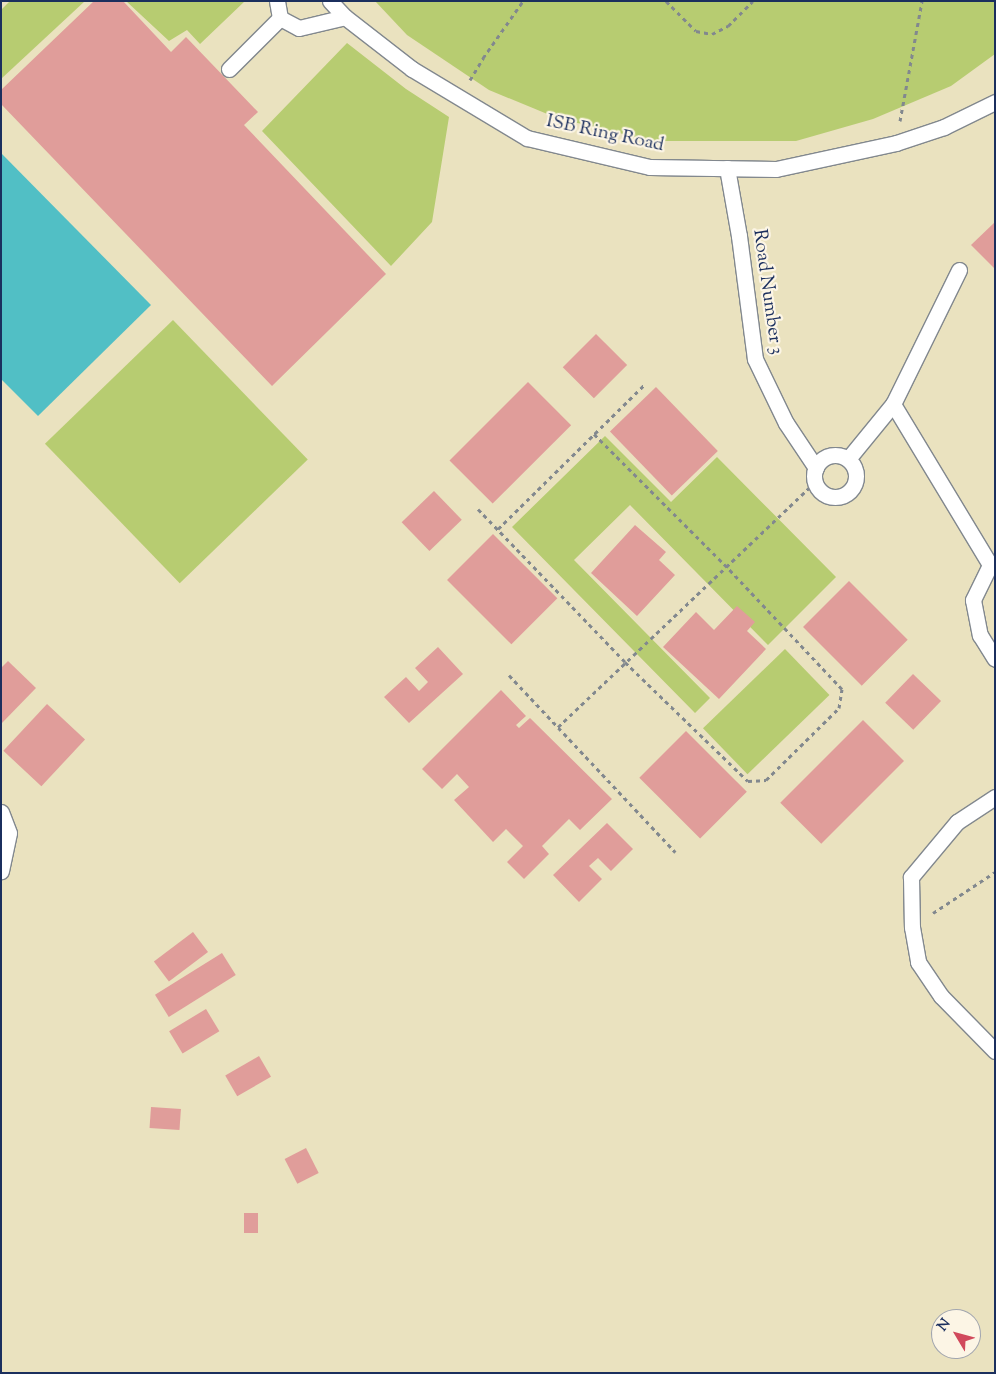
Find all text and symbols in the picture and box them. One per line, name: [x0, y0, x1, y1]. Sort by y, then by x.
street label: ISB Ring Road: [544, 110, 666, 158]
street label: Road Number 3: [747, 228, 787, 356]
north arrow: [931, 1309, 981, 1359]
text: N: [933, 1315, 956, 1336]

